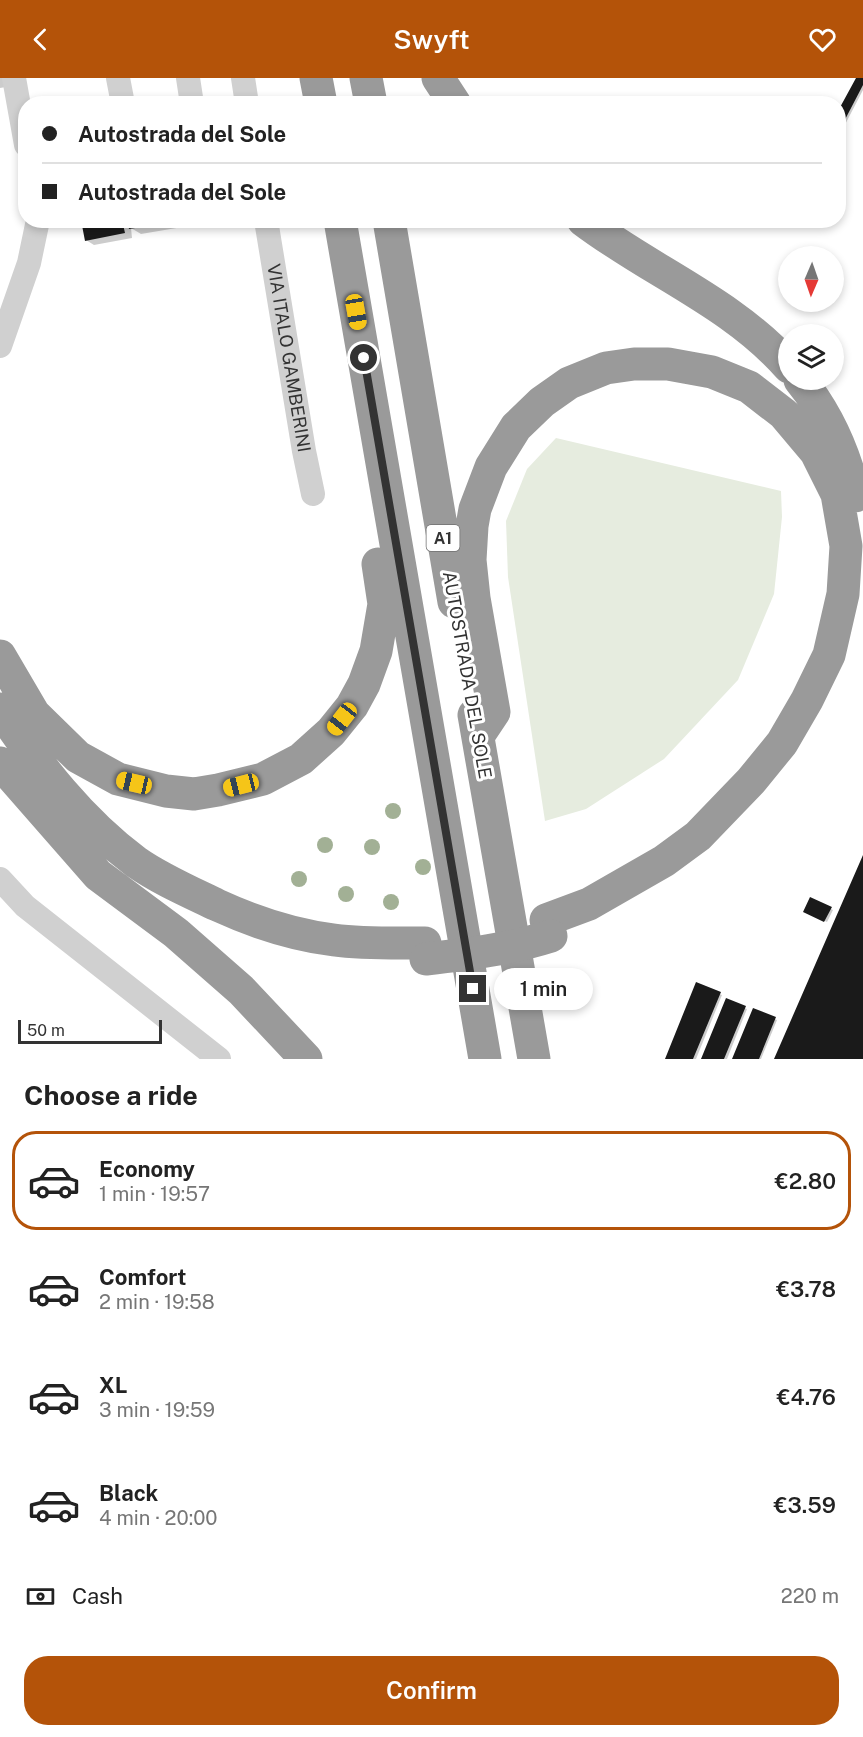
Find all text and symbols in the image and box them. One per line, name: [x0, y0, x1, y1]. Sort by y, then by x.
icon: back: [24, 23, 57, 56]
text: Swyft: [393, 23, 470, 55]
icon: heart: [806, 23, 839, 56]
text: Autostrada del Sole: [78, 121, 286, 147]
text: Autostrada del Sole: [78, 179, 286, 205]
north arrow: [778, 246, 844, 312]
map controls: [778, 246, 844, 390]
street label: VIA ITALO GAMBERINI: [263, 262, 315, 454]
car: [344, 293, 368, 331]
button: layers: [778, 324, 844, 390]
route start: [350, 344, 377, 371]
road number: A1: [426, 525, 460, 551]
street label: AUTOSTRADA DEL SOLE: [439, 570, 496, 780]
car: [324, 699, 360, 739]
car: [114, 770, 154, 796]
car: [221, 772, 261, 798]
callout: 1 min: [494, 968, 593, 1010]
route end: [459, 975, 486, 1002]
text: 1 min: [520, 977, 567, 1001]
scale bar: [18, 1017, 162, 1044]
text: 50 m: [27, 1021, 65, 1040]
text: Choose a ride: [24, 1079, 198, 1111]
icon: car: [27, 1154, 81, 1208]
text: Economy: [99, 1156, 195, 1182]
text: €2.80: [775, 1168, 836, 1194]
text: 1 min · 19:57: [99, 1182, 210, 1206]
icon: car: [27, 1262, 81, 1316]
text: Comfort: [99, 1264, 186, 1290]
text: €3.78: [776, 1276, 836, 1302]
text: 2 min · 19:58: [99, 1290, 215, 1314]
icon: car: [27, 1370, 81, 1424]
text: XL: [99, 1372, 127, 1398]
text: €4.76: [777, 1384, 836, 1410]
text: 3 min · 19:59: [99, 1398, 215, 1422]
icon: car: [27, 1478, 81, 1532]
text: Black: [99, 1480, 158, 1506]
text: €3.59: [774, 1492, 836, 1518]
text: 4 min · 20:00: [99, 1506, 218, 1530]
icon: cash: [24, 1580, 57, 1613]
text: Cash: [72, 1583, 123, 1609]
text: 220 m: [781, 1584, 839, 1608]
button: Confirm: [24, 1656, 839, 1725]

